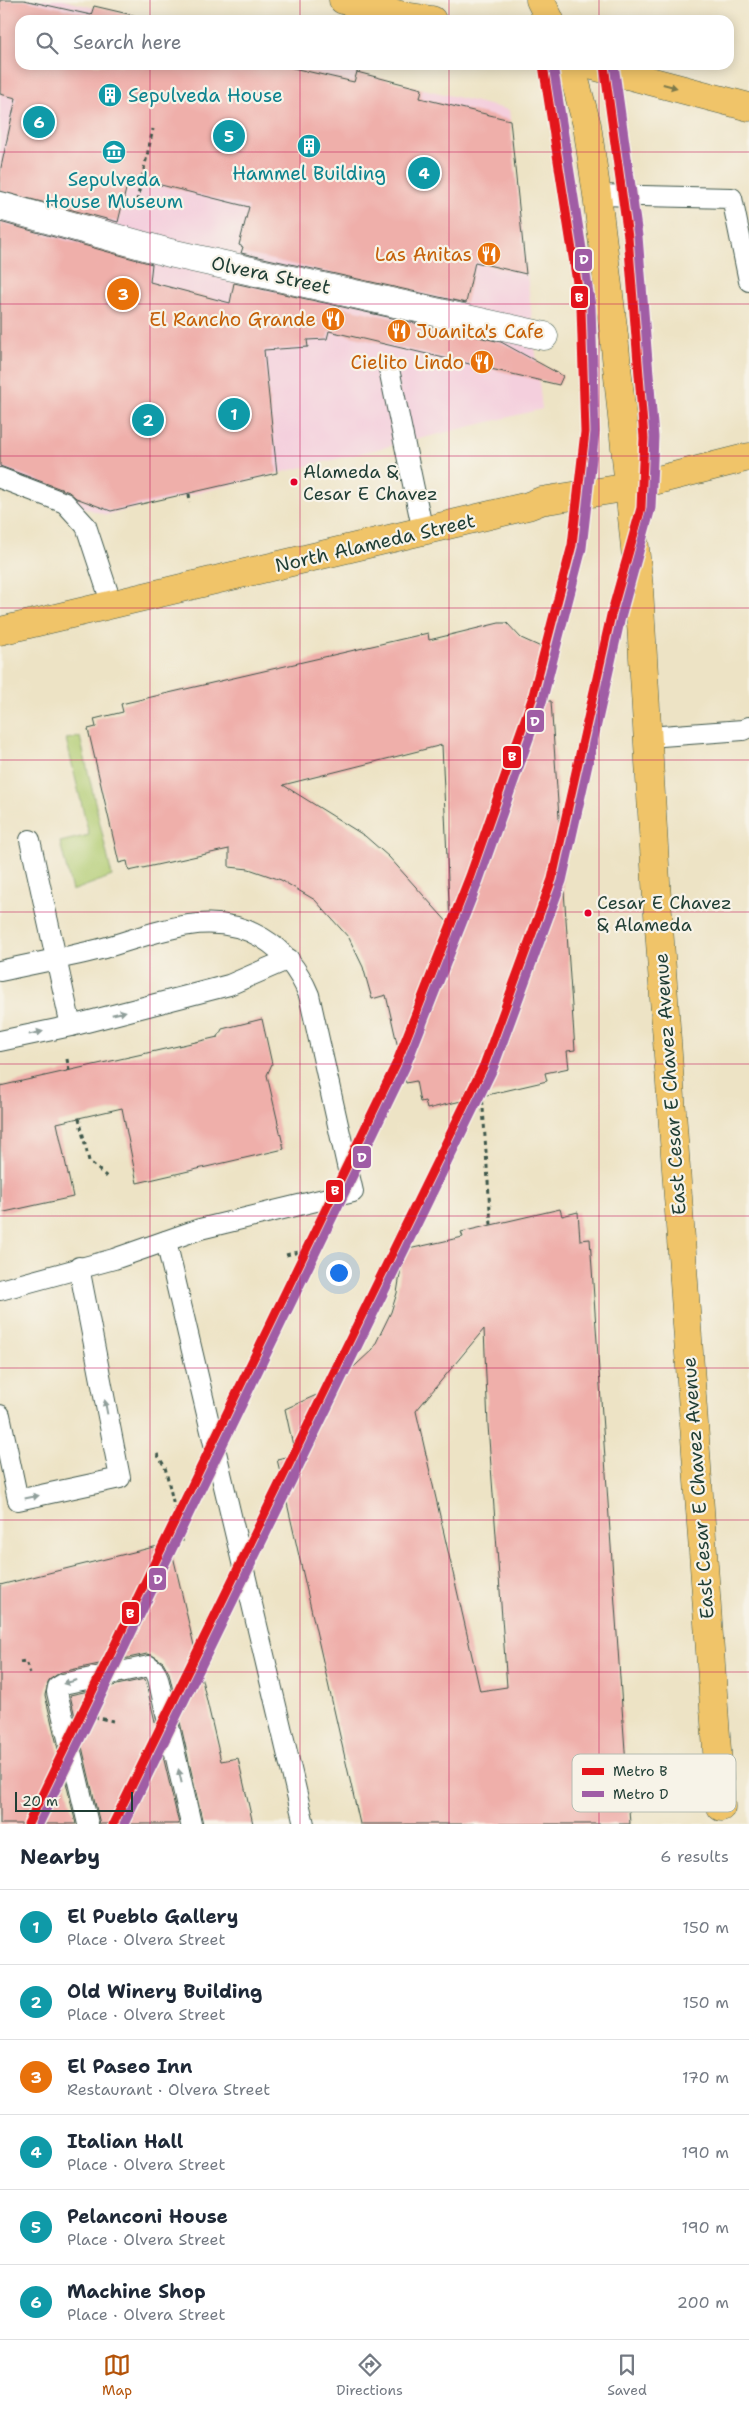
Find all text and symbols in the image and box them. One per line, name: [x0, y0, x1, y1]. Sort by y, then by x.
search box: [15, 15, 734, 70]
icon: search: [33, 29, 61, 57]
text: Search here: [73, 30, 182, 55]
building icon: Sepulveda House: [97, 82, 123, 108]
one-way arrow: [663, 82, 678, 90]
place label: Sepulveda House: [128, 83, 283, 108]
pin: 6: [23, 103, 55, 141]
pin: 5: [213, 117, 245, 155]
building icon: Hammel Building: [296, 133, 322, 159]
museum icon: Sepulveda House Museum: [101, 139, 127, 165]
pin: 4: [408, 154, 440, 192]
place label: Hammel Building: [232, 161, 386, 186]
place label: Sepulveda House Museum: [45, 167, 183, 214]
restaurant icon: Las Anitas: [476, 241, 502, 267]
place label: Las Anitas: [375, 242, 472, 267]
line badge: D: [574, 248, 593, 272]
street label: Olvera Street: [209, 250, 333, 300]
text: D: [579, 250, 589, 268]
pin: 3: [107, 275, 139, 313]
line badge: B: [570, 285, 589, 309]
text: B: [575, 288, 584, 306]
restaurant icon: El Rancho Grande: [320, 306, 346, 332]
place label: El Rancho Grande: [149, 307, 316, 332]
restaurant icon: Juanita's Cafe: [386, 318, 412, 344]
place label: Juanita's Cafe: [416, 319, 544, 344]
restaurant icon: Cielito Lindo: [469, 349, 495, 375]
place label: Cielito Lindo: [350, 350, 464, 375]
pin: 1: [218, 395, 250, 433]
pin: 2: [132, 401, 164, 439]
place label: Alameda & Cesar E Chavez: [303, 460, 438, 506]
marker: Alameda & Cesar E Chavez: [289, 477, 299, 487]
street label: North Alameda Street: [273, 508, 477, 578]
line badge: D: [526, 709, 545, 733]
text: D: [530, 712, 540, 730]
line badge: B: [502, 745, 522, 769]
text: B: [508, 747, 517, 765]
place label: Cesar E Chavez & Alameda: [597, 891, 732, 937]
marker: Cesar E Chavez & Alameda: [583, 908, 593, 918]
street label: East Cesar E Chavez Avenue: [648, 952, 692, 1216]
one-way arrow: [111, 1009, 126, 1017]
one-way arrow: [28, 1029, 44, 1037]
line badge: D: [352, 1145, 372, 1169]
text: D: [357, 1148, 367, 1166]
line badge: B: [325, 1179, 344, 1203]
text: B: [331, 1181, 340, 1199]
your location: [326, 1260, 352, 1286]
street label: East Cesar E Chavez Avenue: [676, 1356, 720, 1620]
one-way arrow: [102, 1399, 110, 1414]
one-way arrow: [25, 1492, 41, 1500]
line badge: D: [148, 1567, 167, 1591]
text: D: [153, 1570, 163, 1588]
line badge: B: [121, 1601, 140, 1625]
text: B: [126, 1604, 135, 1622]
one-way arrow: [62, 1679, 77, 1687]
legend: [572, 1754, 736, 1812]
text: Metro B: [613, 1762, 667, 1780]
one-way arrow: [176, 1769, 184, 1784]
text: Metro D: [613, 1785, 668, 1803]
scale bar: [15, 1789, 132, 1812]
text: 20 m: [22, 1792, 58, 1810]
text: Nearby: [20, 1843, 100, 1871]
text: 6 results: [660, 1846, 729, 1867]
text: El Pueblo Gallery: [67, 1904, 238, 1929]
text: 1: [32, 1917, 40, 1938]
text: 150 m: [682, 1917, 729, 1938]
text: Place · Olvera Street: [67, 1929, 225, 1950]
text: Old Winery Building: [67, 1979, 262, 2004]
text: 2: [30, 1992, 42, 2013]
text: 150 m: [682, 1992, 729, 2013]
text: Place · Olvera Street: [67, 2004, 225, 2025]
text: El Paseo Inn: [67, 2054, 192, 2079]
text: 3: [30, 2067, 42, 2088]
text: 170 m: [682, 2067, 729, 2088]
text: Restaurant · Olvera Street: [67, 2079, 270, 2100]
text: Italian Hall: [67, 2129, 183, 2154]
text: 4: [30, 2142, 42, 2163]
text: 190 m: [682, 2142, 729, 2163]
text: Place · Olvera Street: [67, 2154, 225, 2175]
text: Pelanconi House: [67, 2204, 228, 2229]
text: 5: [31, 2217, 41, 2238]
text: 190 m: [682, 2217, 729, 2238]
text: Place · Olvera Street: [67, 2229, 225, 2250]
text: Machine Shop: [67, 2279, 206, 2304]
text: 6: [30, 2292, 42, 2313]
text: 200 m: [677, 2292, 729, 2313]
text: Place · Olvera Street: [67, 2304, 225, 2325]
tab: Map: [102, 2351, 132, 2399]
tab: Directions: [336, 2351, 403, 2399]
tab: Saved: [607, 2351, 647, 2399]

